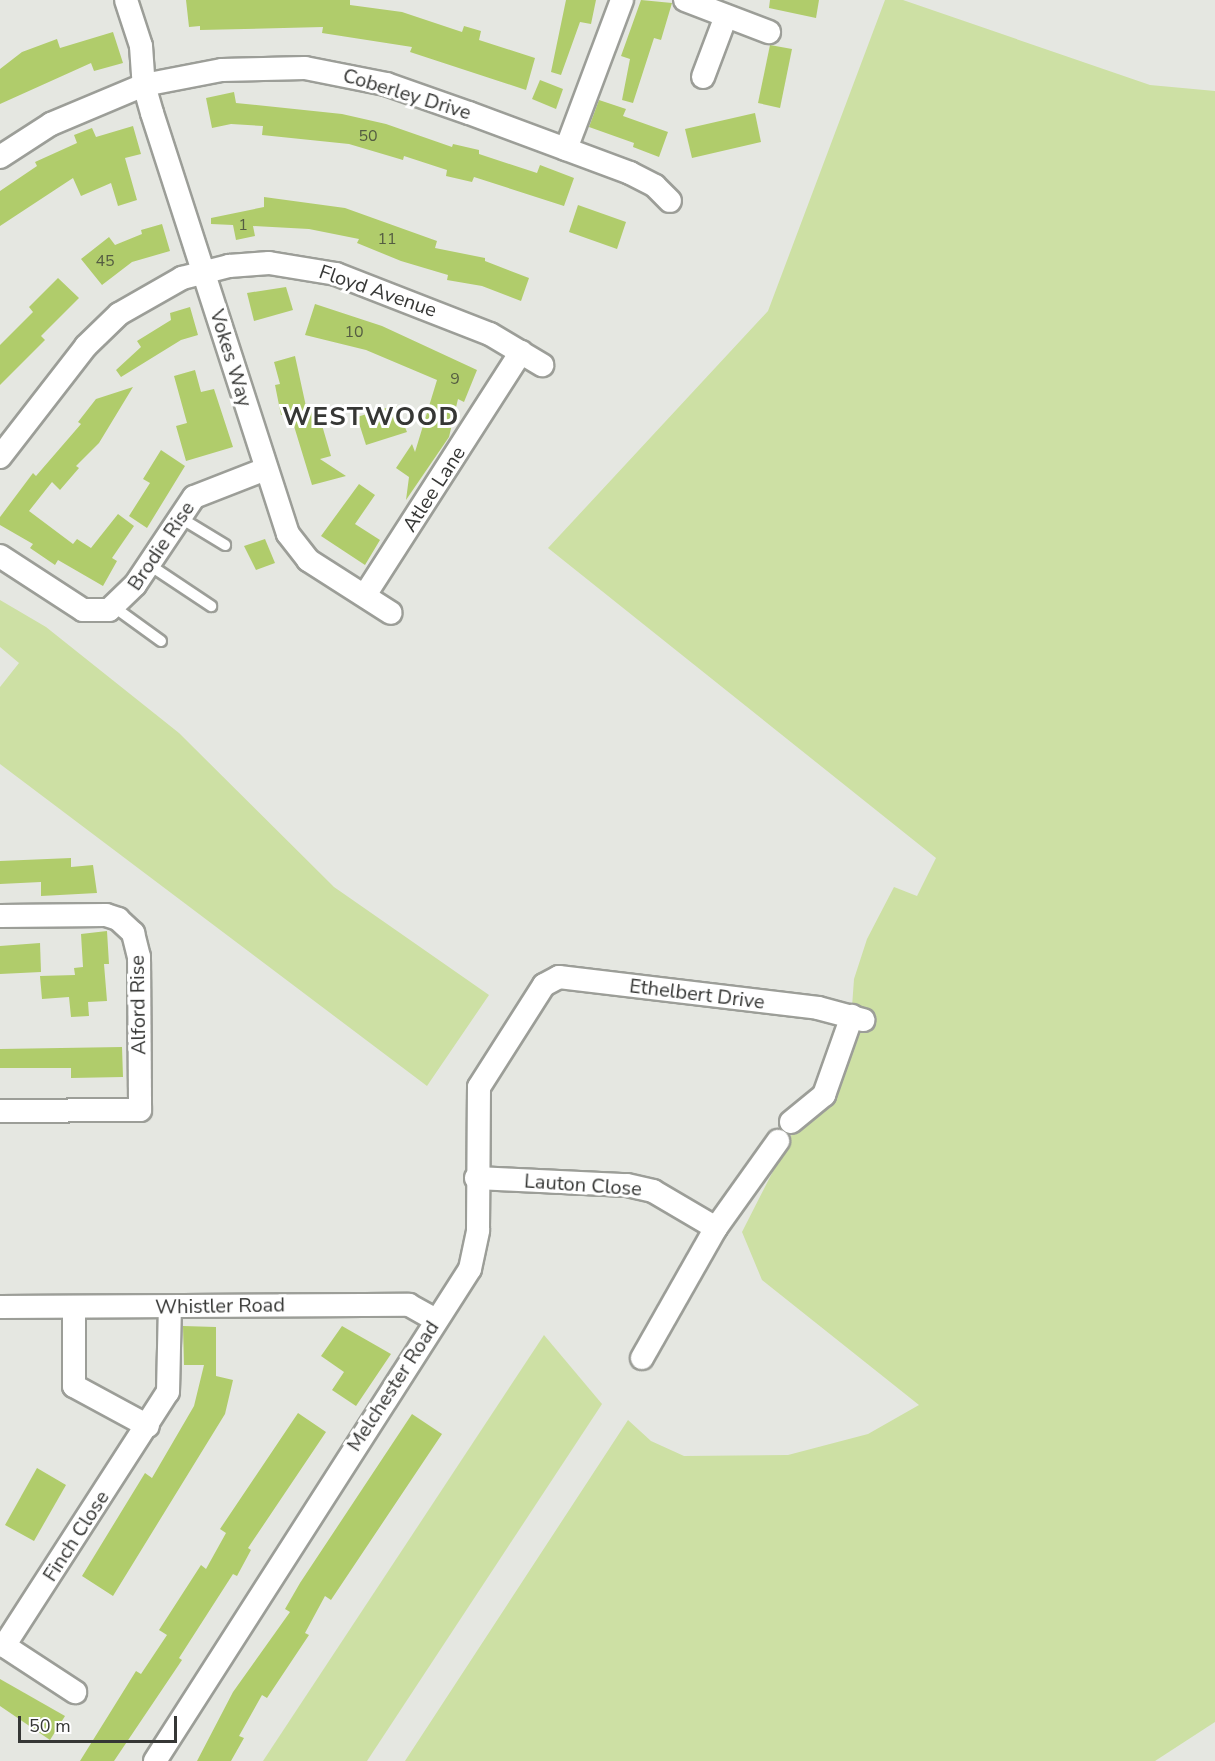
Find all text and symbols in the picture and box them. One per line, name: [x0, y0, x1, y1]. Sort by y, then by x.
street label: Coberley Drive: [340, 63, 474, 125]
house number: 50: [358, 126, 378, 146]
house number: 1: [238, 215, 248, 235]
house number: 11: [377, 229, 397, 249]
house number: 45: [95, 251, 115, 271]
street label: Floyd Avenue: [316, 260, 440, 322]
street label: Vokes Way: [205, 306, 257, 410]
house number: 10: [344, 322, 364, 342]
house number: 9: [450, 369, 460, 389]
district label: WESTWOOD: [282, 401, 460, 433]
street label: Atlee Lane: [398, 442, 470, 536]
street label: Brodie Rise: [123, 497, 199, 595]
street label: Alford Rise: [125, 955, 151, 1055]
street label: Ethelbert Drive: [628, 974, 766, 1014]
street label: Lauton Close: [523, 1169, 643, 1201]
street label: Whistler Road: [155, 1293, 285, 1319]
street label: Melchester Road: [342, 1316, 444, 1456]
street label: Finch Close: [38, 1486, 114, 1586]
scale bar: [21, 1704, 180, 1742]
text: 50 m: [29, 1714, 71, 1738]

